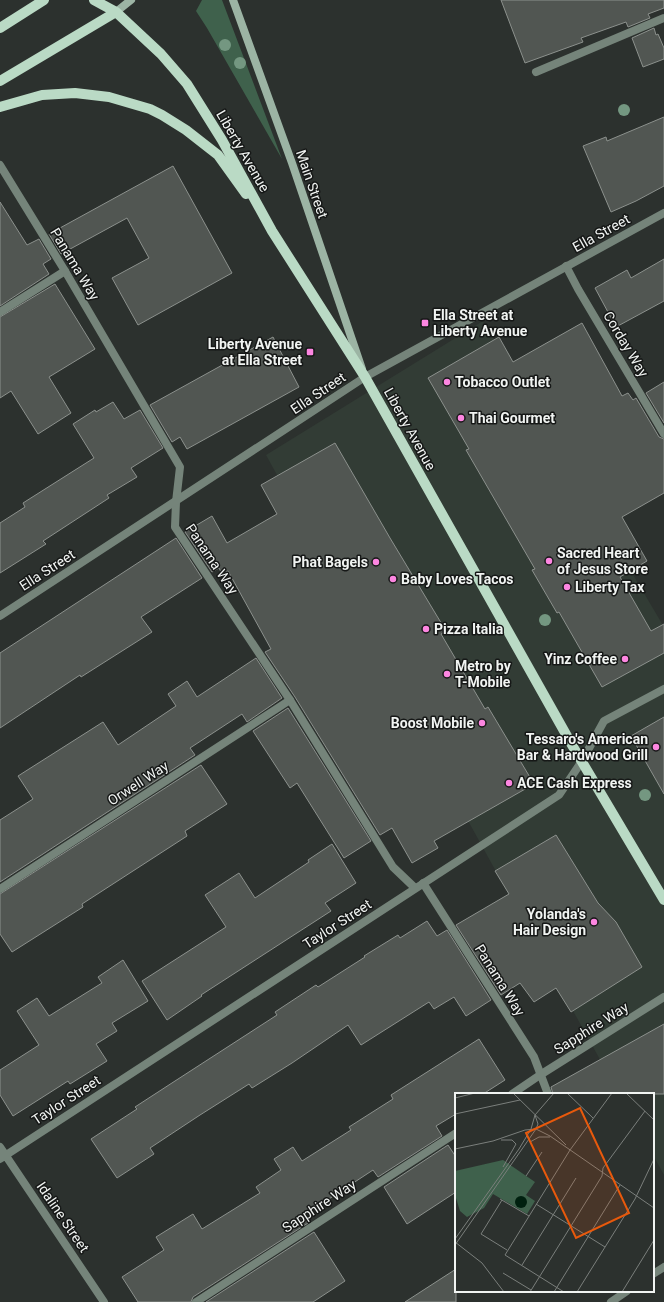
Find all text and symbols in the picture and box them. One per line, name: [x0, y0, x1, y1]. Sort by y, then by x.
street label: Liberty Avenue: [213, 107, 273, 195]
street label: Main Street: [293, 148, 331, 221]
street label: Ella Street: [570, 211, 633, 255]
street label: Panama Way: [47, 225, 103, 303]
place label: Ella Street at Liberty Avenue: [433, 307, 528, 339]
street label: Corday Way: [600, 308, 652, 380]
marker: Ella Street at Liberty Avenue: [420, 318, 430, 328]
place label: Liberty Avenue at Ella Street: [208, 336, 302, 368]
marker: Liberty Avenue at Ella Street: [305, 347, 315, 357]
street label: Ella Street: [287, 369, 349, 417]
place label: Tobacco Outlet: [455, 374, 550, 390]
marker: Tobacco Outlet: [442, 377, 452, 387]
street label: Liberty Avenue: [381, 385, 439, 473]
place label: Thai Gourmet: [469, 410, 555, 426]
marker: Thai Gourmet: [456, 413, 466, 423]
street label: Panama Way: [183, 521, 242, 598]
place label: Sacred Heart of Jesus Store: [557, 545, 649, 577]
street label: Ella Street: [16, 546, 78, 594]
place label: Phat Bagels: [293, 554, 368, 570]
marker: Sacred Heart of Jesus Store: [544, 556, 554, 566]
marker: Phat Bagels: [371, 557, 381, 567]
place label: Baby Loves Tacos: [401, 571, 514, 587]
marker: Baby Loves Tacos: [388, 574, 398, 584]
place label: Liberty Tax: [575, 579, 645, 595]
marker: Liberty Tax: [562, 582, 572, 592]
place label: Pizza Italia: [434, 621, 504, 637]
marker: Pizza Italia: [421, 624, 431, 634]
place label: Yinz Coffee: [544, 651, 617, 667]
marker: Yinz Coffee: [620, 654, 630, 664]
place label: Metro by T-Mobile: [455, 658, 512, 690]
marker: Metro by T-Mobile: [442, 669, 452, 679]
place label: Boost Mobile: [391, 715, 474, 731]
marker: Boost Mobile: [477, 718, 487, 728]
place label: Tessaro's American Bar & Hardwood Grill: [517, 731, 648, 763]
marker: Tessaro's American Bar & Hardwood Grill: [651, 742, 661, 752]
street label: Orwell Way: [105, 757, 172, 809]
place label: ACE Cash Express: [517, 775, 632, 791]
marker: ACE Cash Express: [504, 778, 514, 788]
street label: Taylor Street: [300, 896, 375, 952]
place label: Yolanda's Hair Design: [513, 906, 586, 938]
marker: Yolanda's Hair Design: [589, 917, 599, 927]
street label: Panama Way: [472, 941, 529, 1019]
street label: Sapphire Way: [551, 999, 631, 1057]
street label: Taylor Street: [29, 1072, 104, 1128]
inset map: [455, 1093, 654, 1292]
street label: Sapphire Way: [279, 1176, 359, 1236]
street label: Idaline Street: [34, 1179, 93, 1256]

